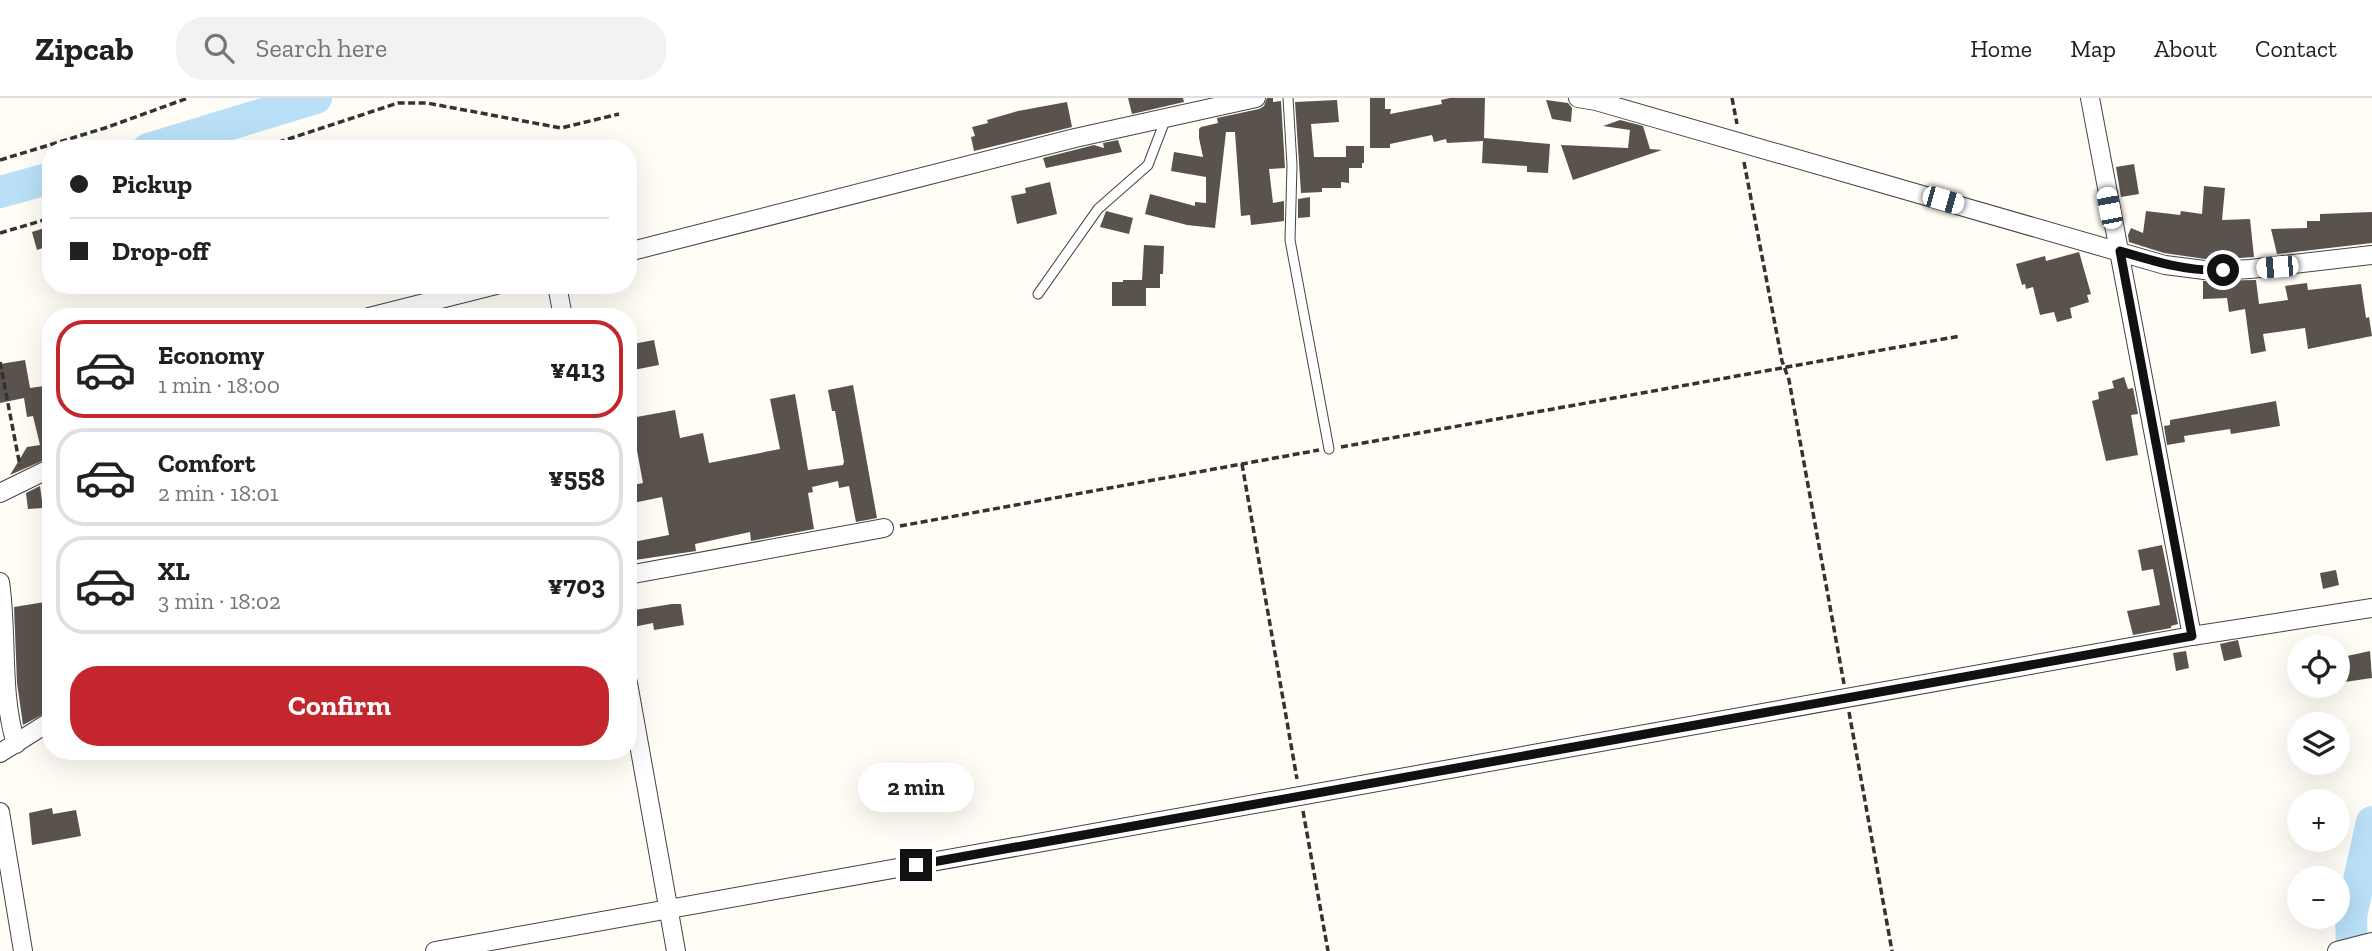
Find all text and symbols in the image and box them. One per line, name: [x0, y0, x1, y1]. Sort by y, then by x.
search box: [176, 17, 666, 80]
text: Zipcab: [35, 29, 134, 68]
icon: search: [200, 29, 238, 67]
text: Search here: [256, 32, 387, 64]
text: Home: [1970, 34, 2032, 63]
text: Map: [2070, 34, 2116, 63]
text: About: [2154, 34, 2217, 63]
text: Contact: [2255, 34, 2337, 63]
text: Pickup: [112, 168, 192, 200]
car: [1920, 184, 1967, 216]
car: [2095, 185, 2124, 231]
text: Drop-off: [112, 235, 209, 267]
route start: [2207, 254, 2239, 286]
car: [2256, 255, 2299, 279]
icon: car: [74, 338, 137, 401]
text: Economy: [158, 339, 264, 371]
text: ¥413: [550, 353, 605, 385]
text: 1 min · 18:00: [158, 371, 280, 399]
icon: car: [74, 446, 137, 509]
text: Comfort: [158, 447, 255, 479]
text: ¥558: [548, 461, 605, 493]
text: 2 min · 18:01: [158, 479, 279, 507]
icon: car: [74, 554, 137, 617]
text: XL: [158, 555, 190, 587]
text: ¥703: [548, 569, 605, 601]
text: 3 min · 18:02: [158, 587, 281, 615]
map controls: [2287, 635, 2350, 929]
button: locate: [2287, 635, 2350, 698]
button: Confirm: [70, 666, 609, 746]
button: layers: [2287, 712, 2350, 775]
callout: 2 min: [858, 764, 974, 812]
text: 2 min: [887, 773, 945, 801]
button: +: [2287, 789, 2350, 852]
route end: [900, 849, 932, 881]
button: −: [2287, 866, 2350, 929]

